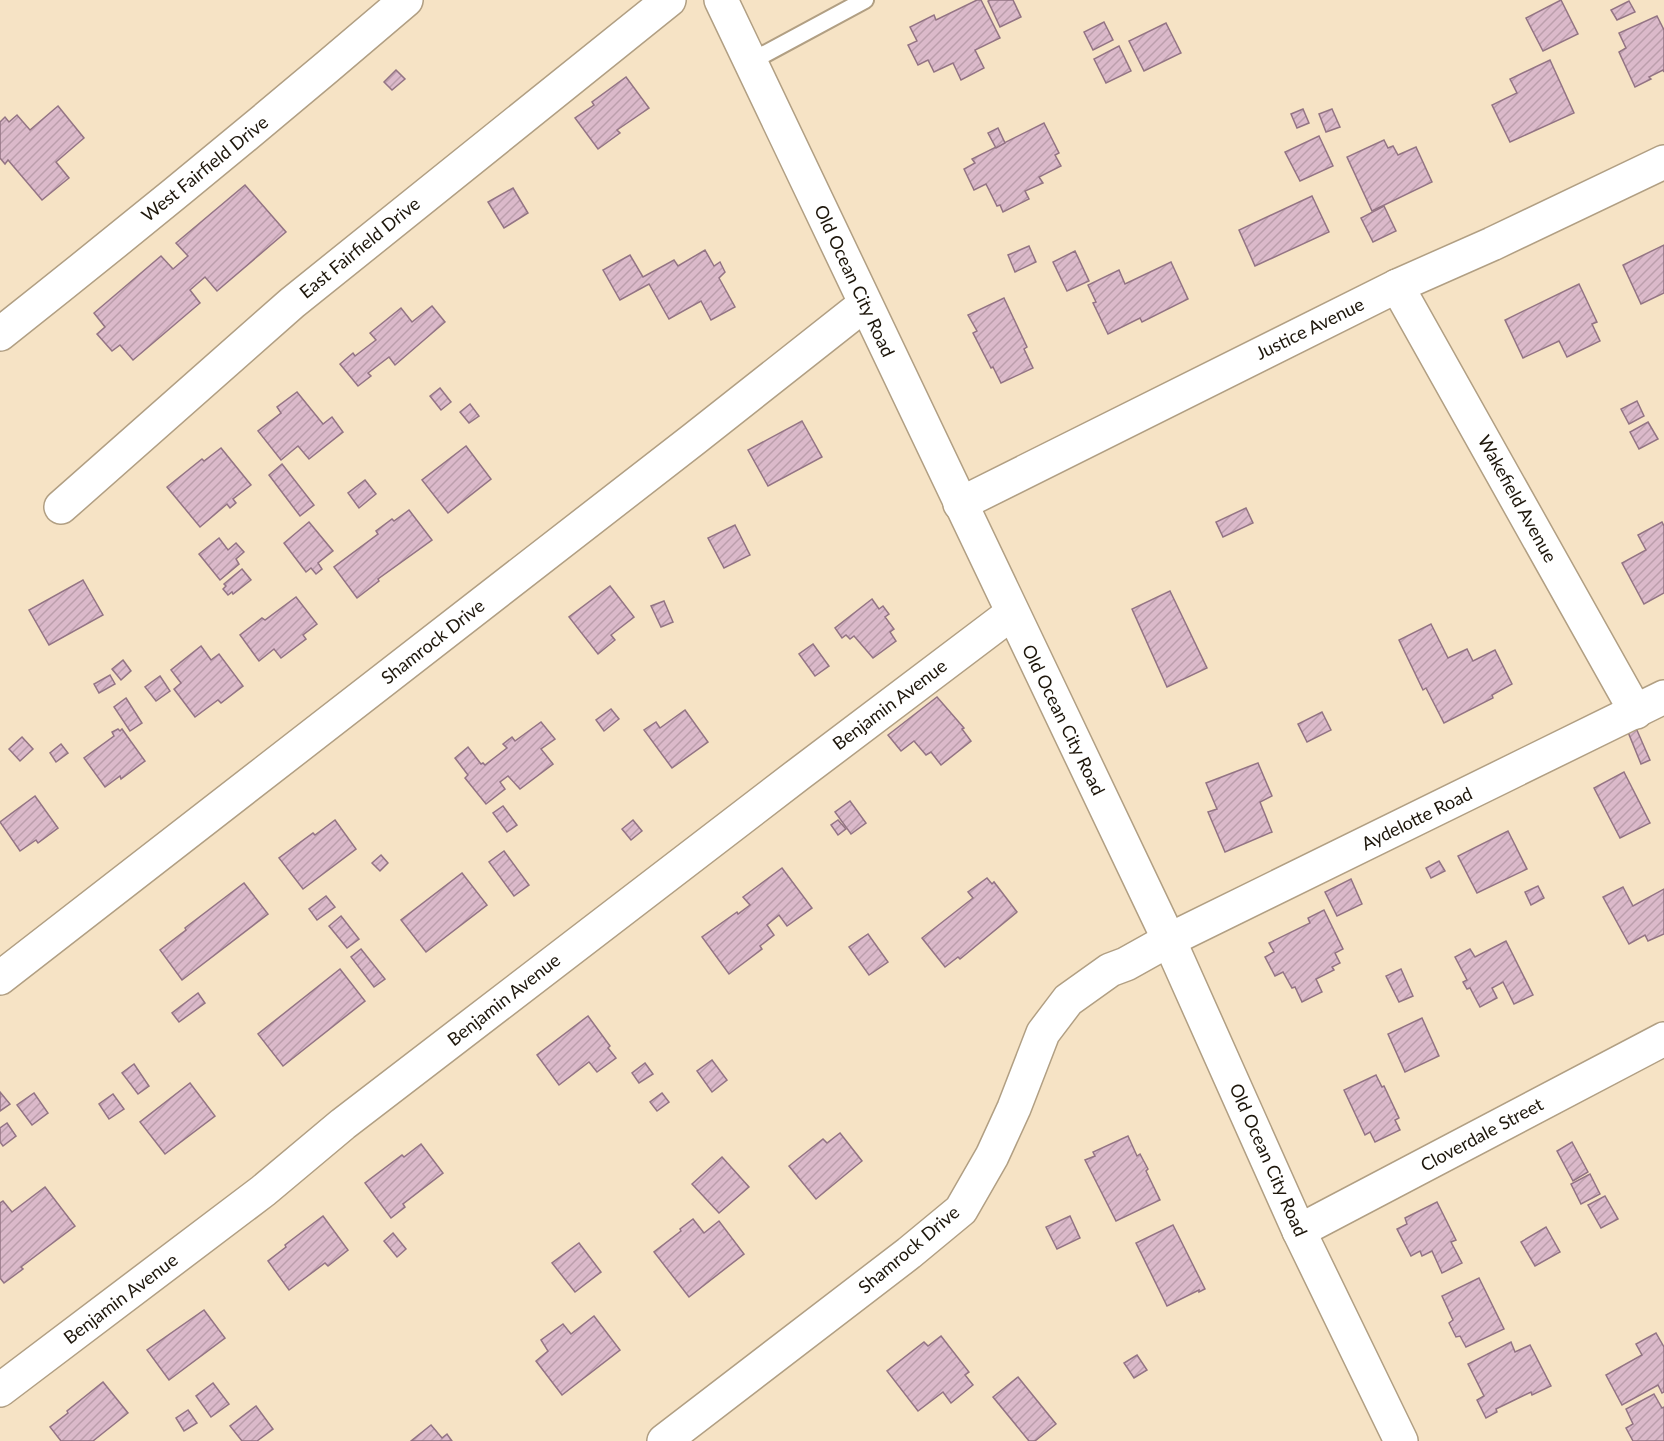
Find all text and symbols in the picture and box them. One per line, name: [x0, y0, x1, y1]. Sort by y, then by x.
street label: West Fairfield Drive: [137, 110, 272, 226]
street label: East Fairfield Drive: [295, 192, 424, 302]
street label: Old Ocean City Road: [810, 201, 900, 360]
street label: Justice Avenue: [1252, 292, 1367, 364]
street label: Wakefield Avenue: [1474, 431, 1562, 566]
street label: Shamrock Drive: [376, 594, 488, 688]
street label: Old Ocean City Road: [1018, 641, 1110, 799]
street label: Benjamin Avenue: [828, 654, 951, 754]
street label: Aydelotte Road: [1358, 782, 1476, 854]
street label: Benjamin Avenue: [443, 948, 564, 1050]
street label: Old Ocean City Road: [1225, 1080, 1313, 1240]
street label: Cloverdale Street: [1416, 1092, 1547, 1176]
street label: Shamrock Drive: [853, 1201, 963, 1298]
street label: Benjamin Avenue: [59, 1248, 182, 1348]

